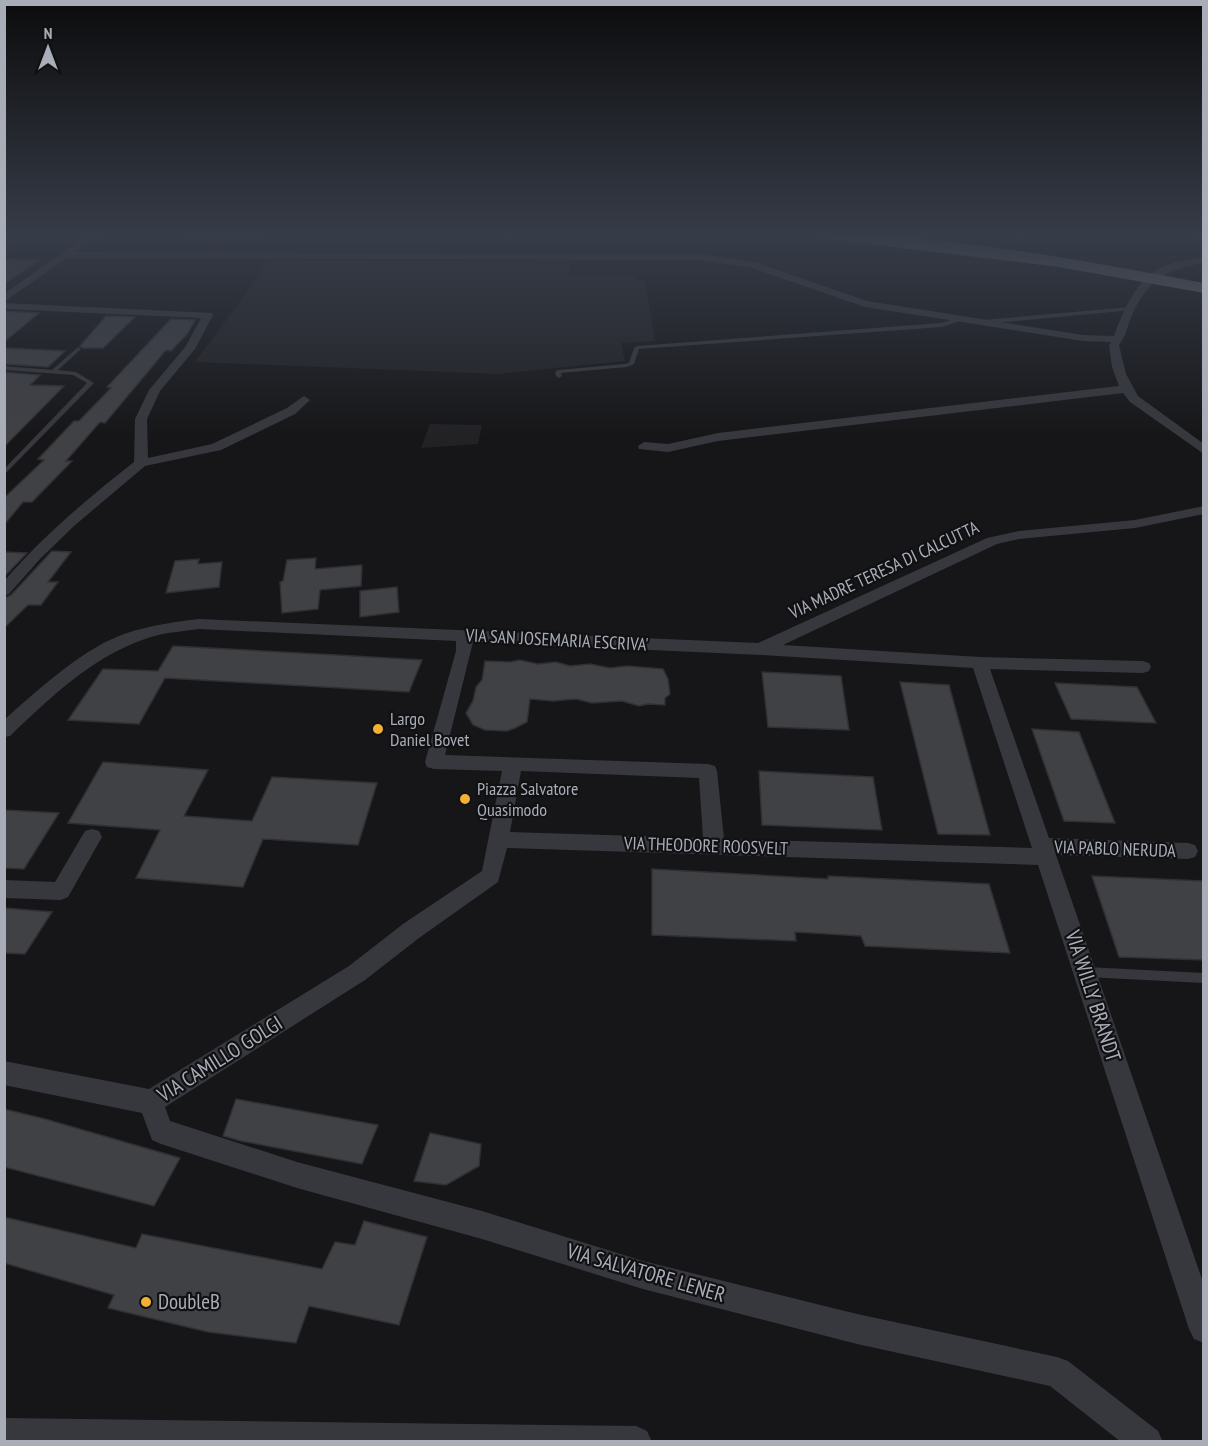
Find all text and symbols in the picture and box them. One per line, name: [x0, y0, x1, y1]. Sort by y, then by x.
north arrow: [18, 18, 78, 78]
text: N: [44, 23, 52, 43]
street label: VIA MADRE TERESA DI CALCUTTA: [784, 515, 983, 624]
street label: VIA SAN JOSEMARIA ESCRIVA': [464, 623, 649, 656]
place label: Largo Daniel Bovet: [390, 707, 469, 751]
marker: Largo Daniel Bovet: [371, 722, 385, 736]
place label: Piazza Salvatore Quasimodo: [477, 777, 578, 821]
marker: Piazza Salvatore Quasimodo: [458, 792, 472, 806]
street label: VIA THEODORE ROOSVELT: [623, 831, 788, 860]
street label: VIA PABLO NERUDA: [1053, 835, 1177, 862]
street label: VIA WILLY BRANDT: [1059, 926, 1128, 1066]
street label: VIA CAMILLO GOLGI: [151, 1009, 287, 1108]
street label: VIA SALVATORE LENER: [563, 1237, 729, 1308]
place label: DoubleB: [158, 1288, 220, 1315]
marker: DoubleB: [139, 1295, 153, 1309]

